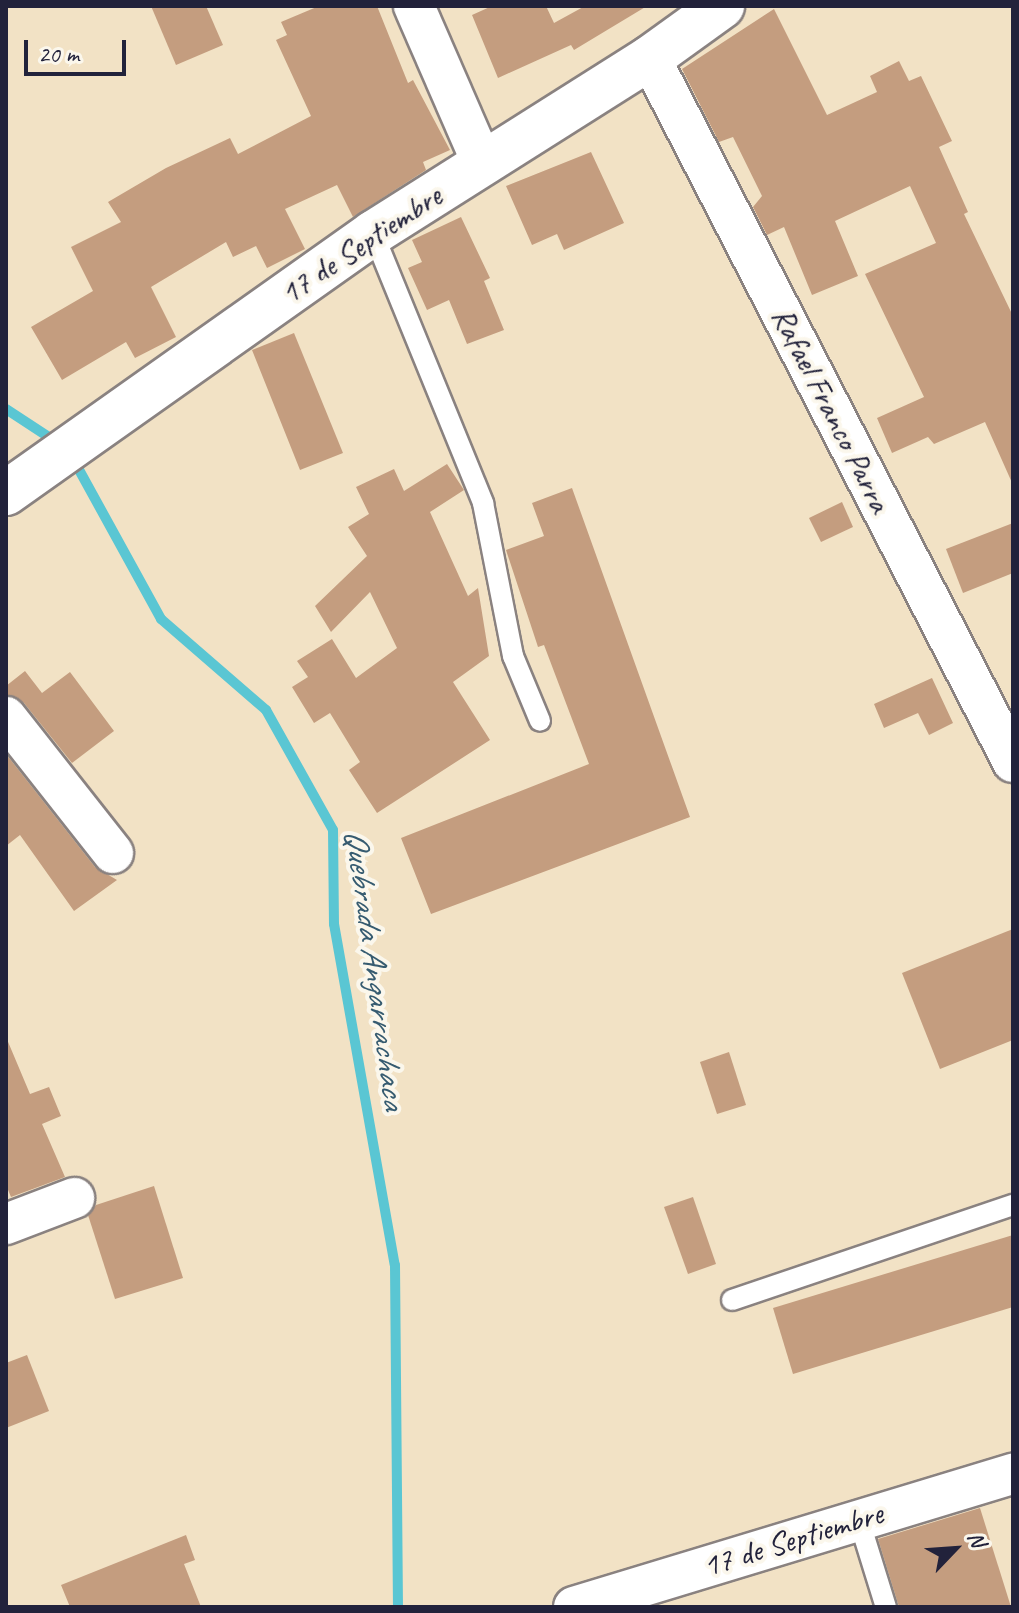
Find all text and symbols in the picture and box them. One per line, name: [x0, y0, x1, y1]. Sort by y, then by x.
scale bar: [28, 24, 130, 74]
text: 20 m: [38, 39, 79, 69]
street label: 17 de Septiembre: [273, 177, 449, 313]
street label: Rafael Franco Parra: [763, 301, 899, 519]
water label: Quebrada Angarrachaca: [336, 826, 416, 1112]
street label: 17 de Septiembre: [699, 1495, 887, 1585]
north arrow: [915, 1509, 995, 1589]
text: N: [961, 1527, 992, 1551]

